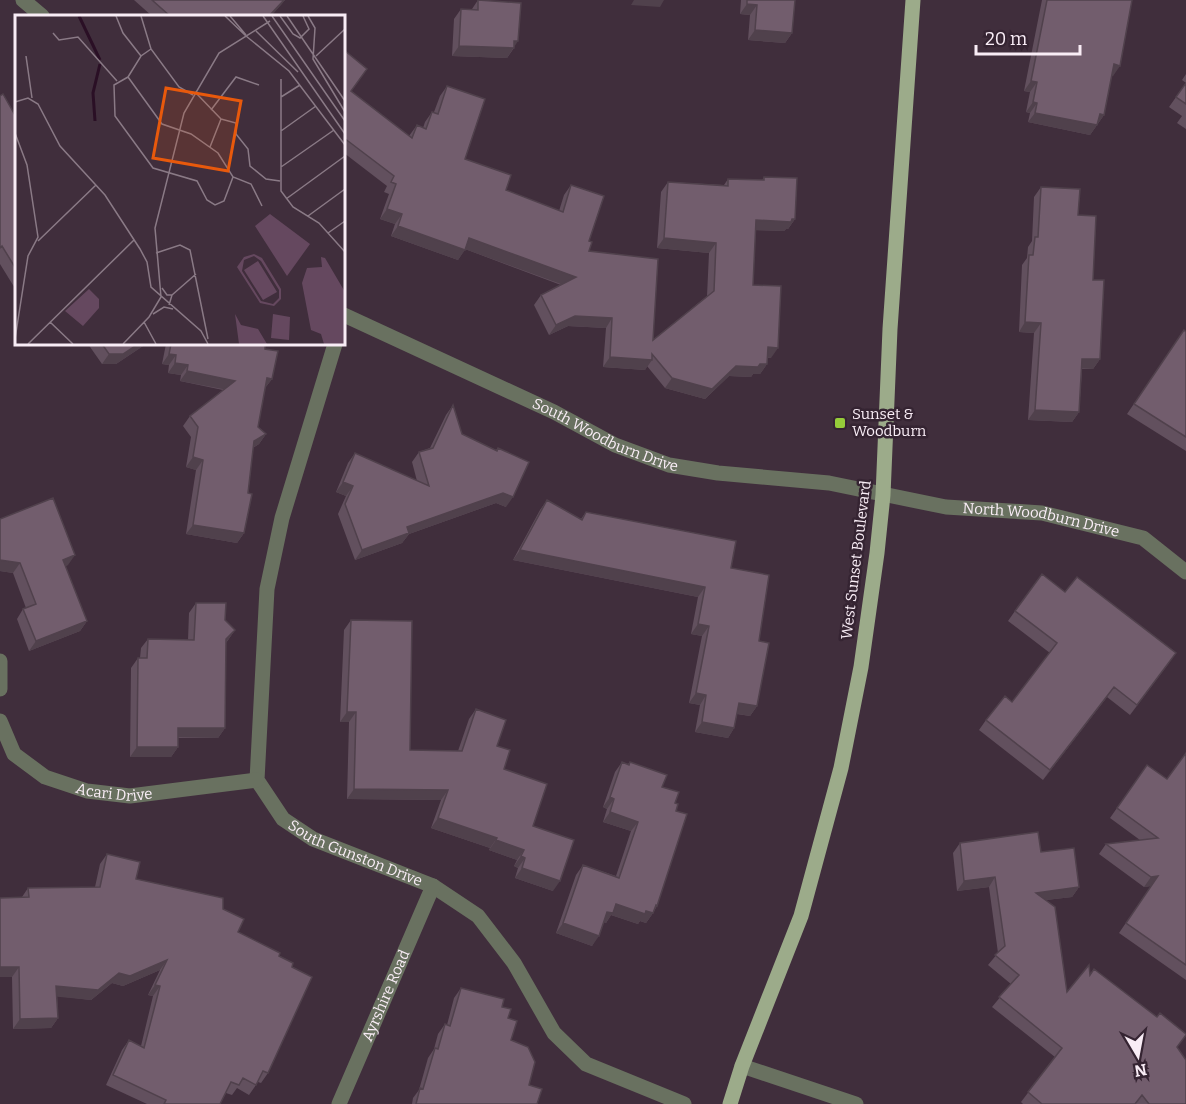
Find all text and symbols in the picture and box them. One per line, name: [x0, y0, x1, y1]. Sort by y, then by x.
inset map: [15, 15, 345, 345]
scale bar: [976, 18, 1080, 56]
text: 20 m: [985, 28, 1027, 50]
street label: South Woodburn Drive: [530, 394, 679, 475]
place label: Sunset & Woodburn: [852, 405, 927, 440]
marker: Sunset & Woodburn: [833, 416, 847, 430]
street label: West Sunset Boulevard: [837, 479, 875, 641]
street label: North Woodburn Drive: [962, 499, 1121, 541]
street label: Acari Drive: [74, 779, 153, 805]
street label: South Gunston Drive: [285, 816, 425, 890]
street label: Ayrshire Road: [358, 947, 413, 1044]
north arrow: [1108, 1026, 1168, 1086]
text: N: [1133, 1060, 1148, 1081]

